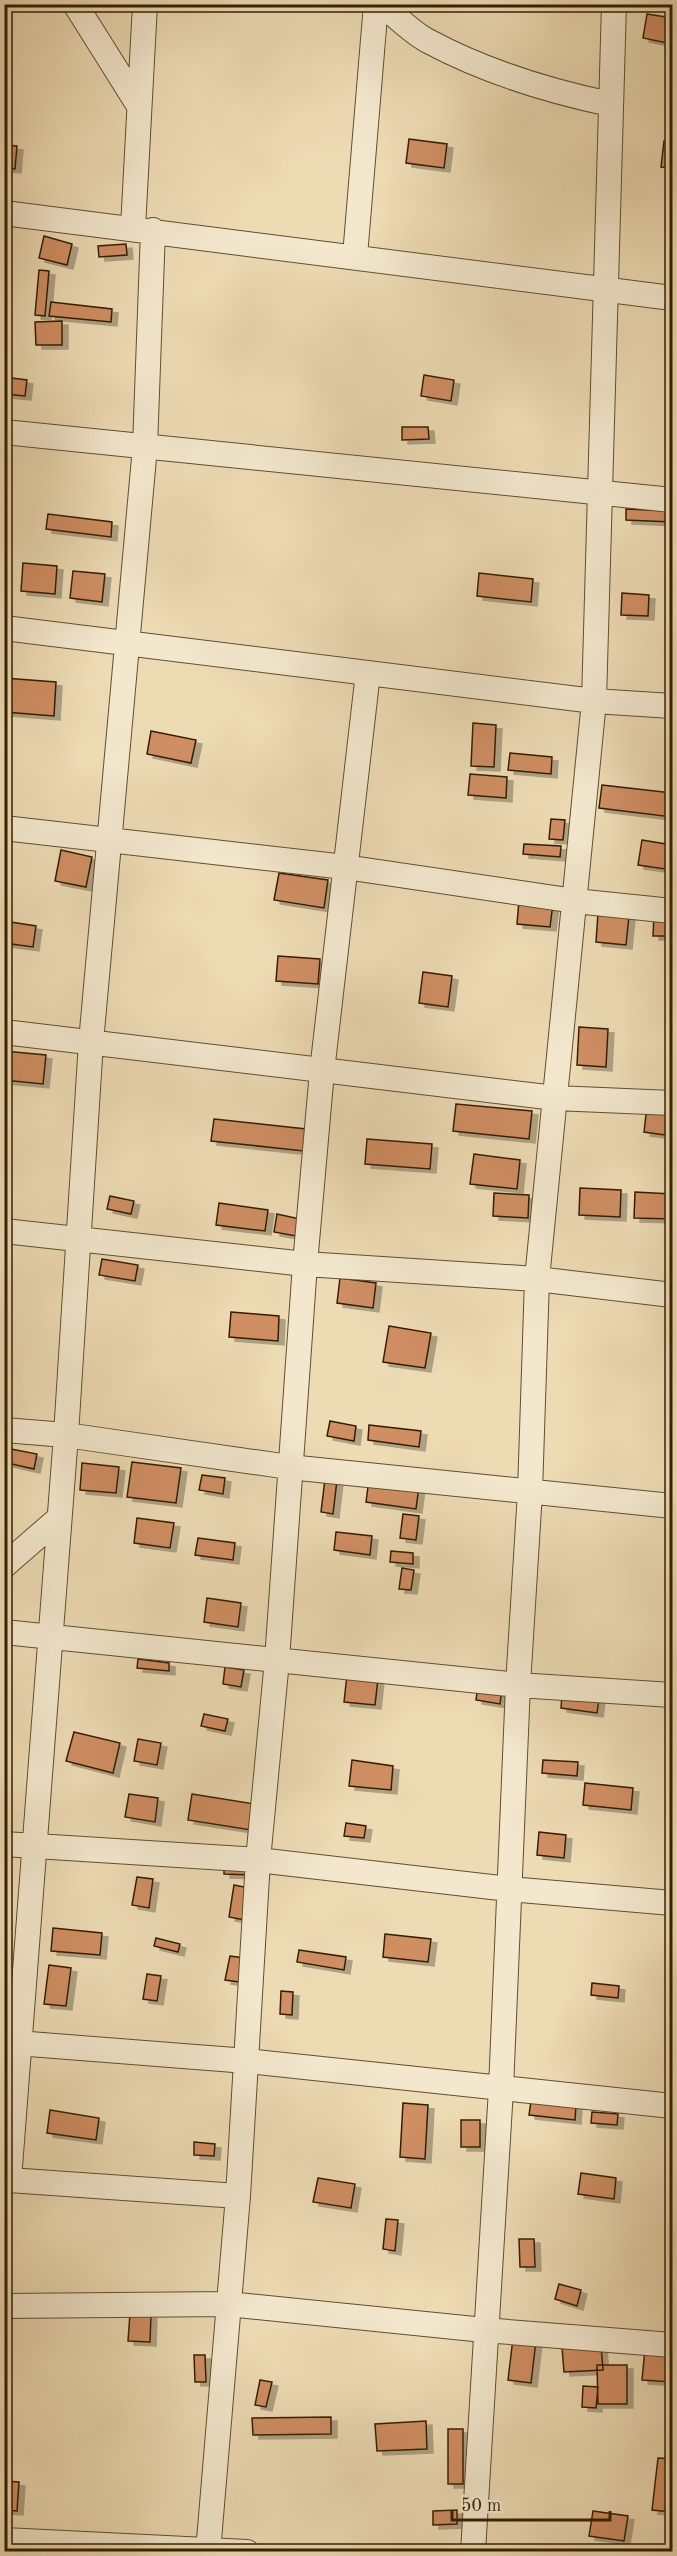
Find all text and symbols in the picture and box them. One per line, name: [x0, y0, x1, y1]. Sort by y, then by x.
scale bar: [452, 2484, 610, 2522]
text: 50 m: [461, 2497, 501, 2515]

